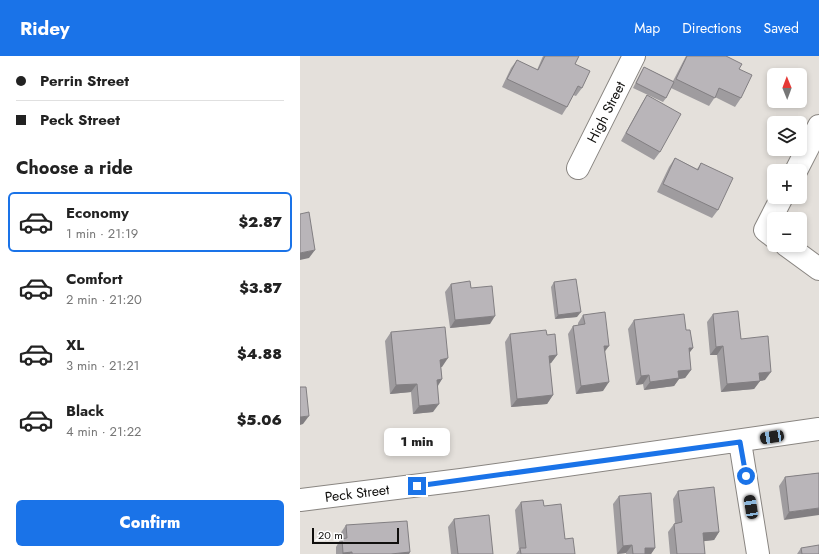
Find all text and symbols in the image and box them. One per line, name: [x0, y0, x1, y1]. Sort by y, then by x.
text: Ridey: [20, 15, 70, 42]
text: Map: [634, 18, 660, 38]
text: Directions: [682, 18, 742, 38]
text: Saved: [764, 18, 799, 38]
north arrow: [767, 68, 807, 108]
map controls: [767, 68, 807, 252]
text: Perrin Street: [40, 70, 129, 92]
street label: High Street: [582, 77, 630, 146]
text: Peck Street: [40, 109, 120, 131]
button: layers: [767, 116, 807, 156]
text: Choose a ride: [16, 155, 133, 181]
button: +: [767, 164, 807, 204]
text: Economy: [66, 202, 129, 224]
icon: car: [18, 204, 54, 240]
text: $2.87: [238, 211, 282, 233]
button: −: [767, 212, 807, 252]
text: 1 min · 21:19: [66, 224, 138, 243]
text: Comfort: [66, 268, 123, 290]
icon: car: [18, 270, 54, 306]
text: $3.87: [239, 277, 282, 299]
text: 2 min · 21:20: [66, 290, 142, 309]
text: XL: [66, 334, 84, 356]
icon: car: [18, 336, 54, 372]
text: $4.88: [237, 343, 282, 365]
text: 3 min · 21:21: [66, 356, 139, 375]
text: Black: [66, 400, 104, 422]
icon: car: [18, 402, 54, 438]
text: $5.06: [237, 409, 282, 431]
text: 4 min · 21:22: [66, 422, 141, 441]
callout: 1 min: [384, 428, 450, 456]
car: [759, 429, 785, 445]
text: 1 min: [401, 432, 433, 451]
route start: [737, 467, 755, 485]
route end: [408, 477, 426, 495]
street label: Peck Street: [324, 479, 391, 507]
car: [743, 494, 759, 520]
button: Confirm: [16, 500, 284, 546]
scale bar: [312, 526, 399, 545]
text: 20 m: [318, 527, 343, 543]

